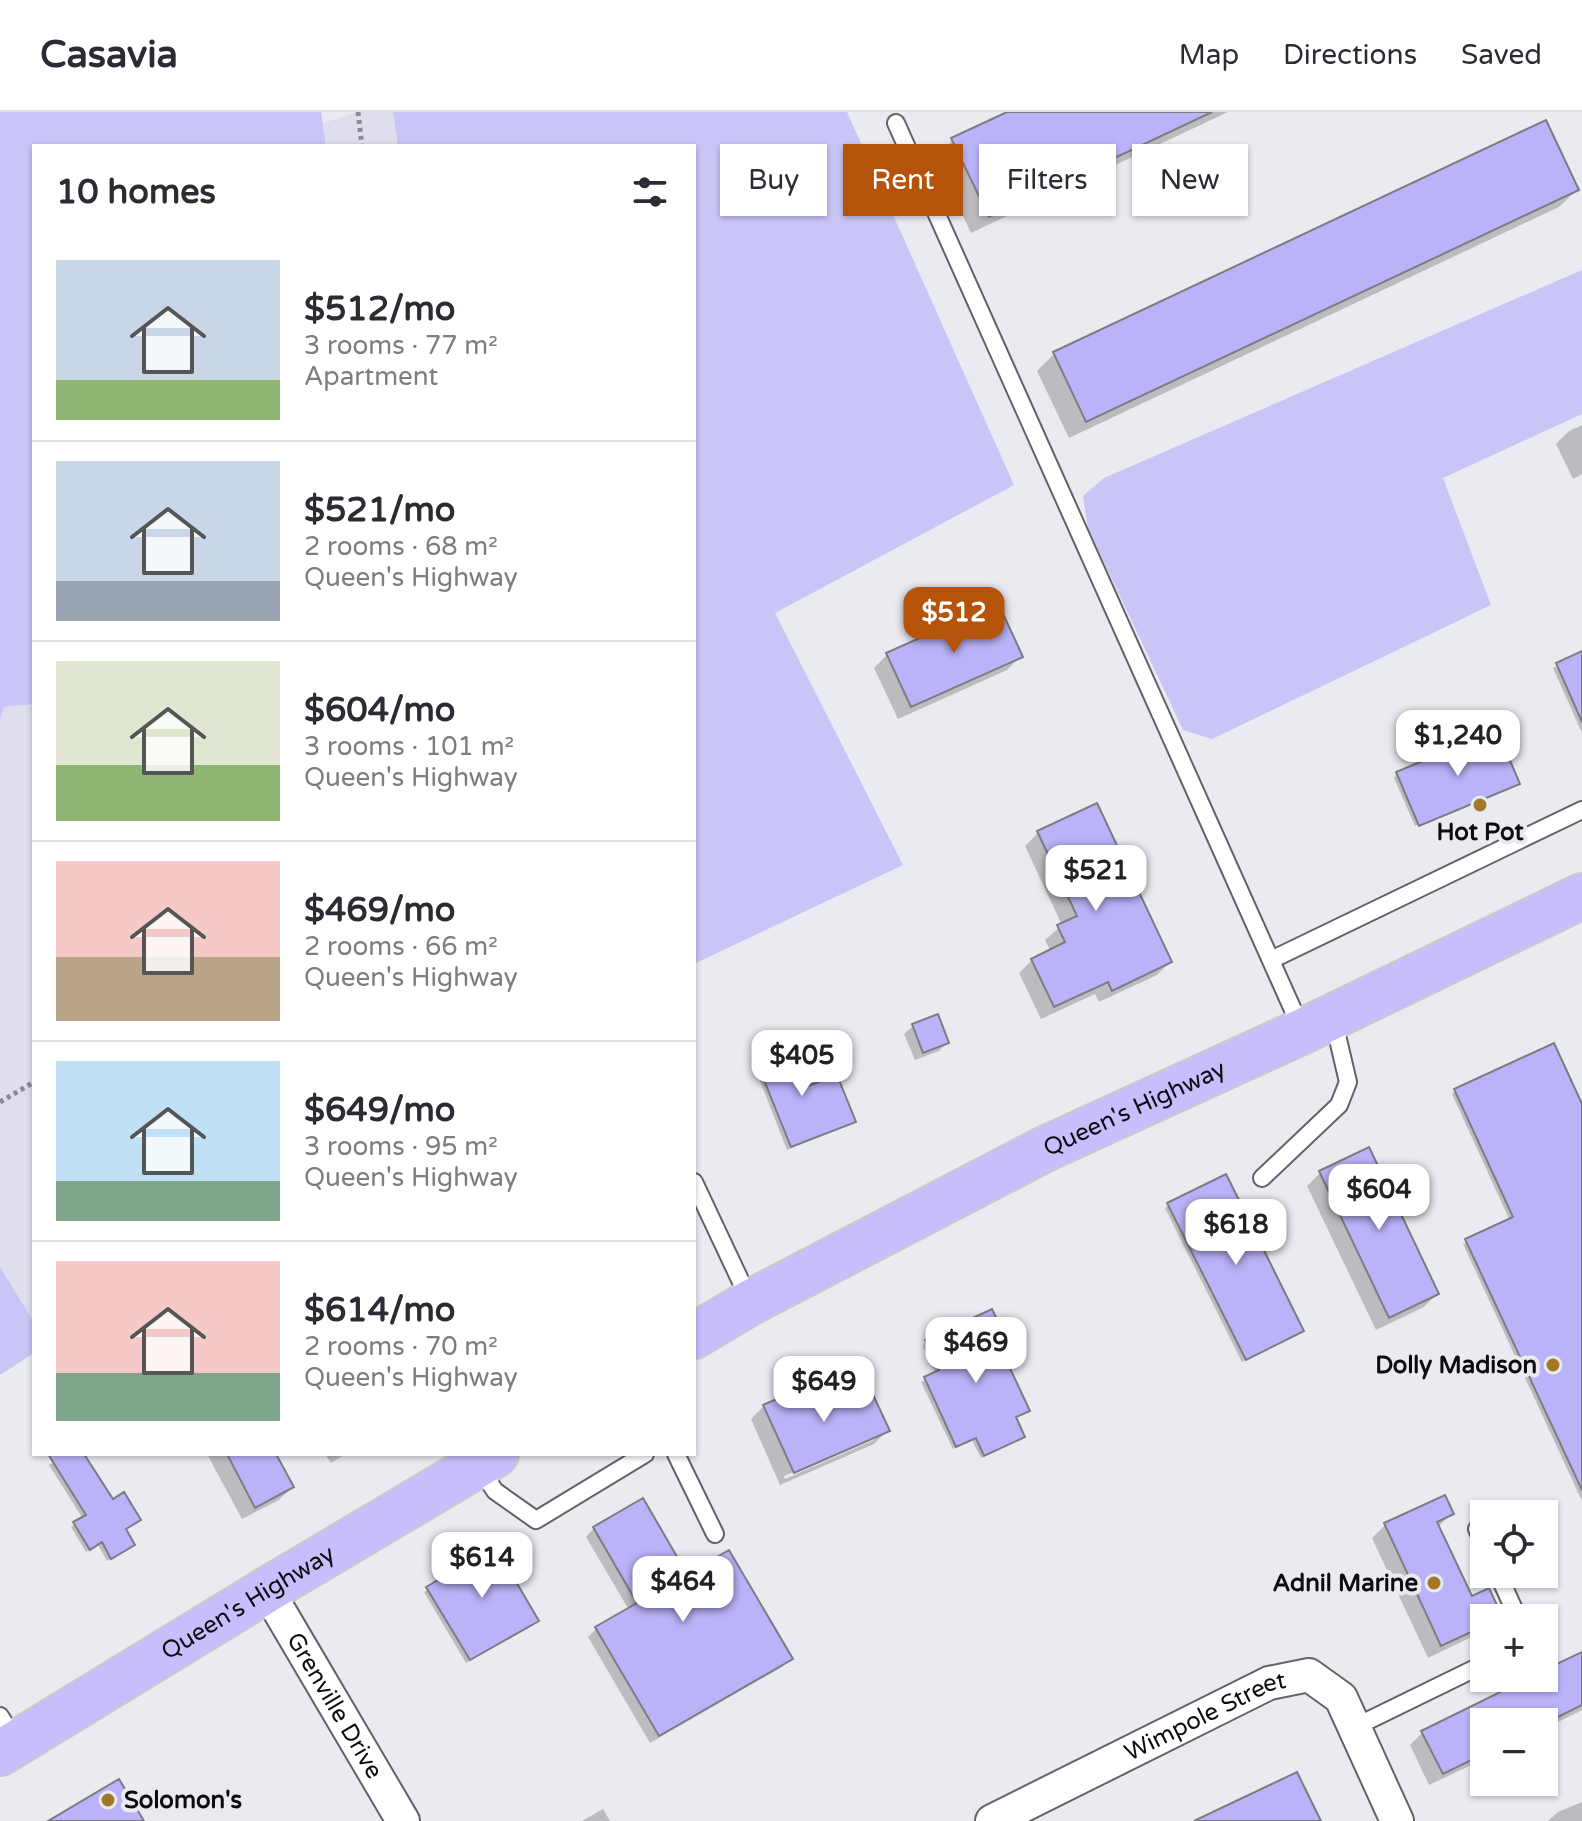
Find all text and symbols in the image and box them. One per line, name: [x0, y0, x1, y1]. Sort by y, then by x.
text: Casavia: [40, 32, 178, 78]
text: Map: [1179, 38, 1239, 72]
text: Directions: [1283, 38, 1417, 72]
text: Saved: [1461, 38, 1542, 72]
chip: Buy: [720, 144, 827, 216]
chip: Rent: [843, 144, 963, 216]
chip: Filters: [979, 144, 1116, 216]
chip: New: [1132, 144, 1248, 216]
icon: filters: [628, 170, 672, 214]
text: 10 homes: [56, 172, 216, 213]
text: $512/mo: [304, 289, 455, 330]
icon: home: [120, 292, 216, 388]
text: 3 rooms · 77 m²: [304, 330, 498, 361]
text: Apartment: [304, 361, 438, 392]
text: $521/mo: [304, 490, 455, 531]
icon: home: [120, 493, 216, 589]
text: 2 rooms · 68 m²: [304, 531, 498, 562]
text: Queen's Highway: [304, 562, 518, 593]
pin: $512: [907, 587, 1001, 655]
text: $512: [921, 597, 987, 628]
text: $604/mo: [304, 690, 455, 731]
icon: home: [120, 693, 216, 789]
pin: $1,240: [1393, 710, 1523, 778]
text: $1,240: [1414, 720, 1502, 751]
text: 3 rooms · 101 m²: [304, 731, 514, 762]
text: Queen's Highway: [304, 762, 518, 793]
marker: Hot Pot: [1471, 796, 1489, 814]
place label: Hot Pot: [1436, 818, 1524, 847]
pin: $521: [1049, 845, 1143, 913]
text: $521: [1063, 855, 1129, 886]
text: $469/mo: [304, 890, 455, 931]
icon: home: [120, 893, 216, 989]
text: 2 rooms · 66 m²: [304, 931, 498, 962]
text: Queen's Highway: [304, 962, 518, 993]
pin: $405: [755, 1030, 849, 1098]
text: $405: [769, 1040, 835, 1071]
street label: Queen's Highway: [1039, 1054, 1230, 1162]
text: $649/mo: [304, 1090, 455, 1131]
icon: home: [120, 1093, 216, 1189]
text: 3 rooms · 95 m²: [304, 1131, 498, 1162]
text: Queen's Highway: [304, 1162, 518, 1193]
pin: $604: [1332, 1164, 1426, 1232]
text: $604: [1346, 1174, 1412, 1205]
pin: $618: [1189, 1199, 1283, 1267]
text: $618: [1203, 1209, 1269, 1240]
text: $614/mo: [304, 1290, 455, 1331]
icon: home: [120, 1293, 216, 1389]
pin: $469: [929, 1317, 1023, 1385]
text: $469: [943, 1327, 1009, 1358]
text: 2 rooms · 70 m²: [304, 1331, 498, 1362]
place label: Dolly Madison: [1375, 1351, 1537, 1380]
pin: $649: [777, 1356, 871, 1424]
marker: Dolly Madison: [1544, 1356, 1562, 1374]
text: Queen's Highway: [304, 1362, 518, 1393]
text: $649: [791, 1366, 857, 1397]
map controls: [1470, 1500, 1558, 1796]
button: locate: [1470, 1500, 1558, 1588]
pin: $614: [435, 1532, 529, 1600]
street label: Queen's Highway: [156, 1539, 340, 1666]
text: $614: [449, 1542, 515, 1573]
pin: $464: [636, 1556, 730, 1624]
text: $464: [650, 1566, 716, 1597]
place label: Adnil Marine: [1272, 1569, 1418, 1598]
marker: Adnil Marine: [1425, 1574, 1443, 1592]
button: +: [1470, 1604, 1558, 1692]
street label: Grenville Drive: [281, 1627, 389, 1784]
street label: Wimpole Street: [1120, 1666, 1288, 1767]
button: −: [1470, 1708, 1558, 1796]
place label: Solomon's: [124, 1786, 242, 1815]
marker: Solomon's: [99, 1791, 117, 1809]

